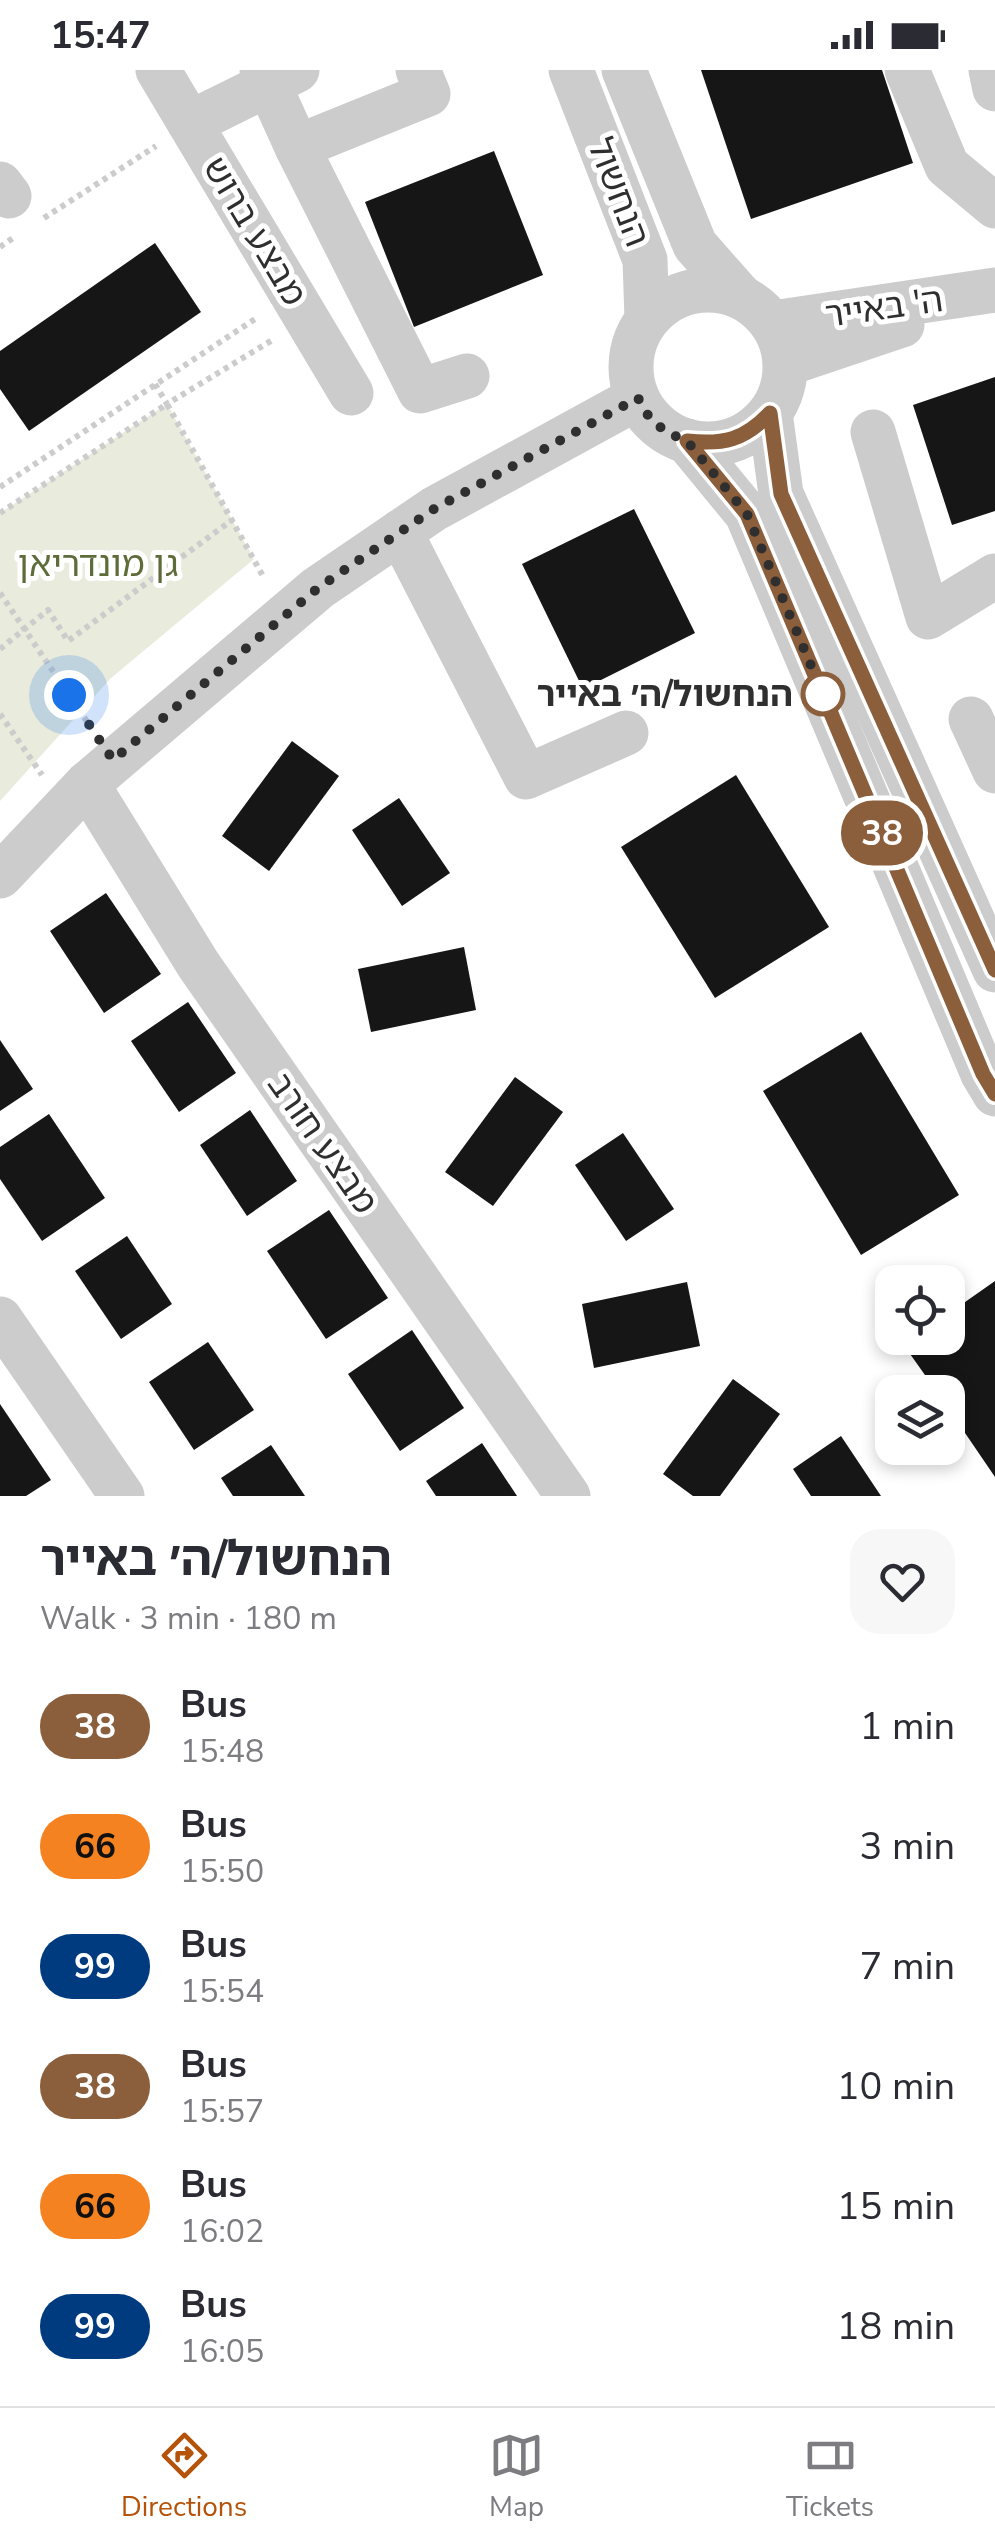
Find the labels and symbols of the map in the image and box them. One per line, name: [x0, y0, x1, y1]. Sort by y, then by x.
street label: הנחשול: [576, 131, 661, 253]
street label: מבצע ברוש: [192, 148, 317, 314]
street label: ה' באייר: [822, 276, 946, 339]
park label: גן מונדריאן: [18, 541, 178, 588]
your location: [44, 670, 94, 720]
place label: הנחשול/ה׳ באייר: [536, 671, 793, 718]
marker: הנחשול/ה׳ באייר: [802, 673, 844, 715]
line badge: 38: [837, 800, 927, 866]
street label: מבצע חורב: [257, 1063, 388, 1223]

